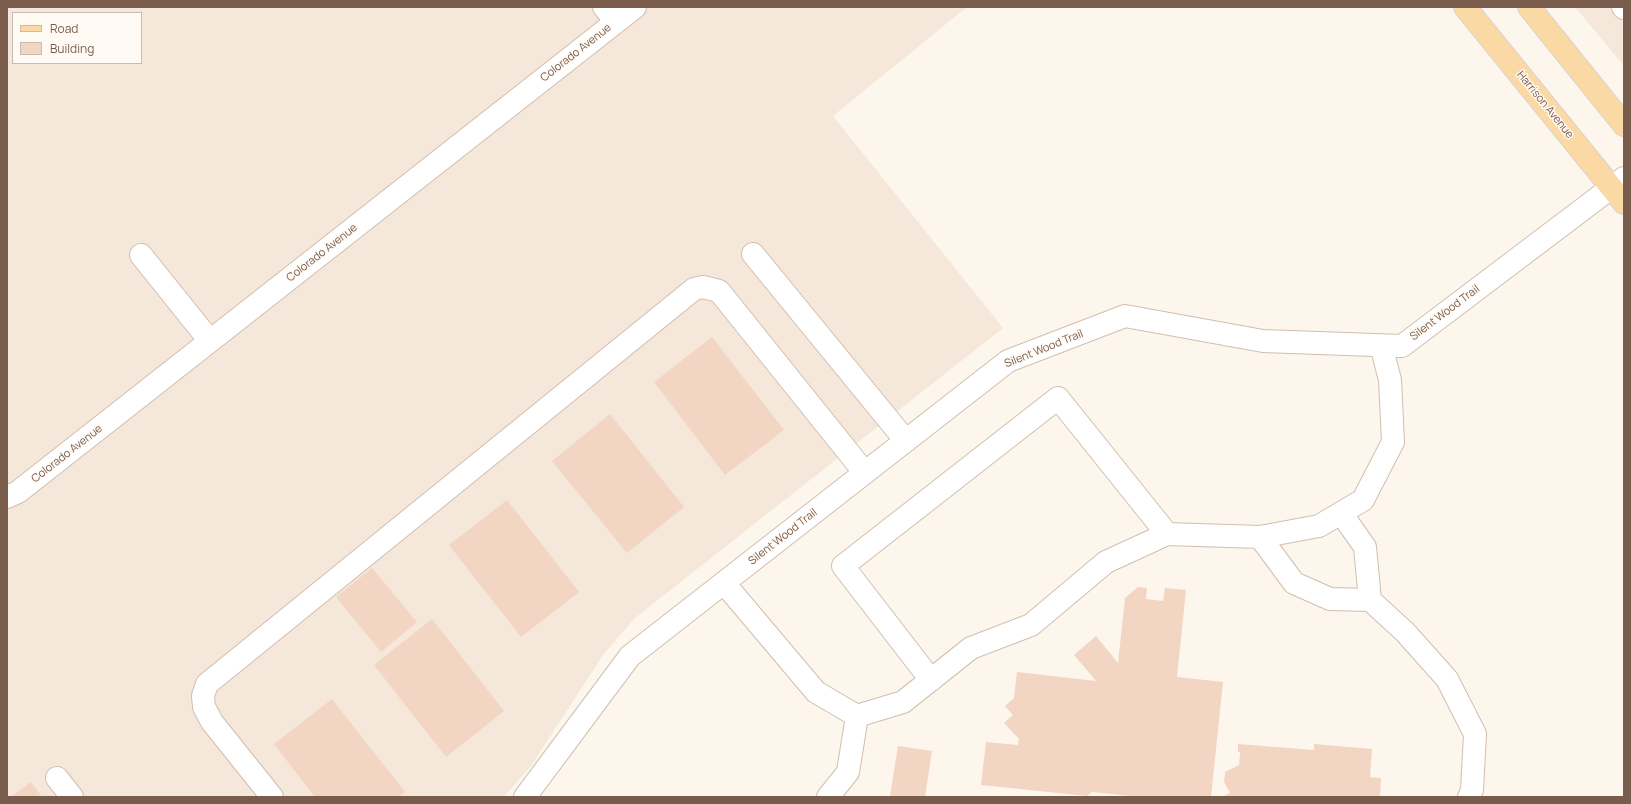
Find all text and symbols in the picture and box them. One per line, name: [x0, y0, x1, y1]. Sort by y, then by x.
legend: [12, 12, 142, 64]
text: Road: [50, 20, 78, 37]
street label: Colorado Avenue: [538, 21, 614, 85]
text: Building: [50, 40, 94, 57]
street label: Harrison Avenue: [1514, 69, 1576, 141]
street label: Colorado Avenue: [284, 221, 360, 285]
street label: Silent Wood Trail: [1408, 283, 1482, 343]
street label: Silent Wood Trail: [1003, 327, 1085, 371]
street label: Colorado Avenue: [29, 422, 105, 486]
street label: Silent Wood Trail: [746, 506, 820, 568]

